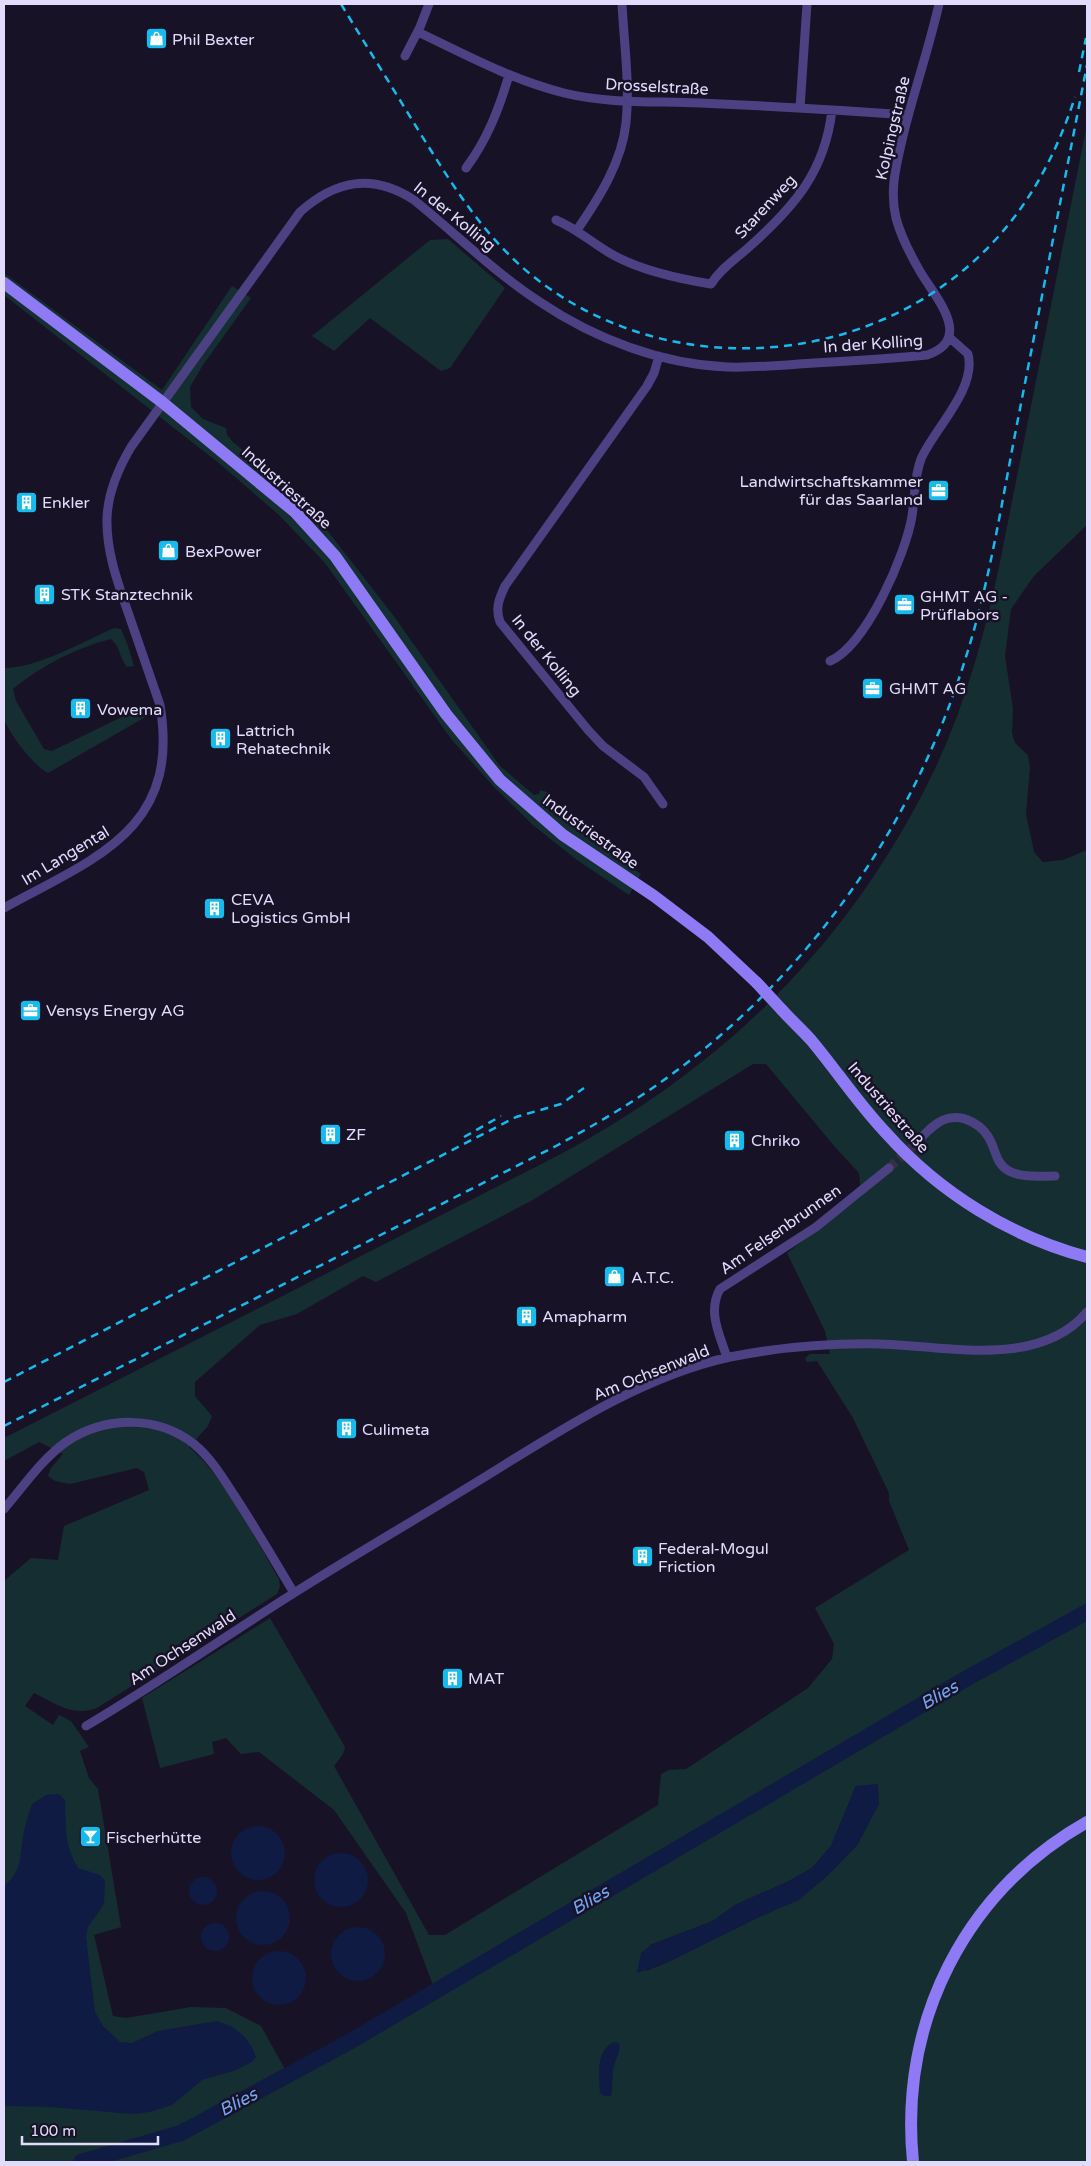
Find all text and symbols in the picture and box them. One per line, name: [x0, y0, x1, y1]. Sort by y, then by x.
shop icon: Phil Bexter: [144, 27, 168, 51]
place label: Phil Bexter: [172, 30, 255, 50]
street label: Drosselstraße: [605, 74, 709, 100]
street label: Kolpingstraße: [871, 74, 915, 182]
street label: Starenweg: [731, 170, 801, 243]
street label: In der Kolling: [409, 178, 500, 256]
street label: In der Kolling: [823, 331, 924, 357]
street label: Industriestraße: [237, 442, 336, 533]
place label: Landwirtschaftskammer für das Saarland: [739, 472, 924, 510]
office icon: Landwirtschaftskammer für das Saarland: [927, 478, 951, 502]
building icon: Enkler: [14, 490, 38, 514]
place label: Enkler: [42, 493, 91, 513]
shop icon: BexPower: [157, 539, 181, 563]
place label: BexPower: [185, 542, 262, 562]
building icon: STK Stanztechnik: [33, 582, 57, 606]
place label: STK Stanztechnik: [61, 585, 193, 605]
place label: GHMT AG - Prüflabors: [920, 587, 1008, 625]
office icon: GHMT AG - Prüflabors: [892, 593, 916, 617]
street label: In der Kolling: [507, 610, 585, 701]
office icon: GHMT AG: [861, 676, 885, 700]
place label: GHMT AG: [889, 679, 966, 699]
building icon: Vowema: [69, 697, 93, 721]
place label: Vowema: [97, 700, 162, 720]
place label: Lattrich Rehatechnik: [236, 721, 331, 759]
building icon: Lattrich Rehatechnik: [208, 727, 232, 751]
street label: Industriestraße: [538, 790, 643, 874]
street label: Im Langental: [18, 822, 113, 890]
place label: CEVA Logistics GmbH: [231, 890, 351, 928]
building icon: CEVA Logistics GmbH: [203, 896, 227, 920]
office icon: Vensys Energy AG: [18, 998, 42, 1022]
place label: Vensys Energy AG: [46, 1001, 185, 1021]
street label: Industriestraße: [843, 1058, 933, 1157]
building icon: ZF: [318, 1122, 342, 1146]
place label: ZF: [346, 1125, 366, 1145]
building icon: Chriko: [723, 1128, 747, 1152]
place label: Chriko: [751, 1131, 800, 1151]
street label: Am Felsenbrunnen: [716, 1180, 845, 1279]
shop icon: A.T.C.: [603, 1265, 627, 1289]
place label: A.T.C.: [631, 1268, 674, 1288]
building icon: Amapharm: [514, 1304, 538, 1328]
place label: Amapharm: [542, 1307, 627, 1327]
street label: Am Ochsenwald: [590, 1340, 712, 1405]
building icon: Culimeta: [334, 1417, 358, 1441]
place label: Culimeta: [362, 1420, 430, 1440]
place label: Federal-Mogul Friction: [658, 1539, 769, 1577]
building icon: Federal-Mogul Friction: [630, 1545, 654, 1569]
street label: Am Ochsenwald: [125, 1606, 240, 1690]
building icon: MAT: [440, 1666, 464, 1690]
place label: MAT: [468, 1669, 504, 1689]
water label: Blies: [916, 1675, 963, 1715]
bar icon: Fischerhütte: [78, 1825, 102, 1849]
place label: Fischerhütte: [106, 1828, 201, 1848]
water label: Blies: [567, 1880, 614, 1920]
water label: Blies: [215, 2082, 262, 2121]
scale bar: [22, 2114, 159, 2146]
text: 100 m: [30, 2122, 76, 2140]

